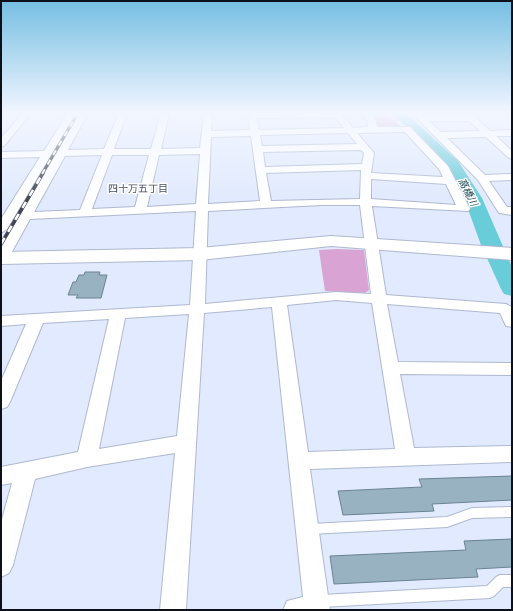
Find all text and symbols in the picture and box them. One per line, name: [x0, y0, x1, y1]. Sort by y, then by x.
water label: 高橋川: [455, 176, 481, 209]
district label: 四十万五丁目: [108, 182, 168, 195]

